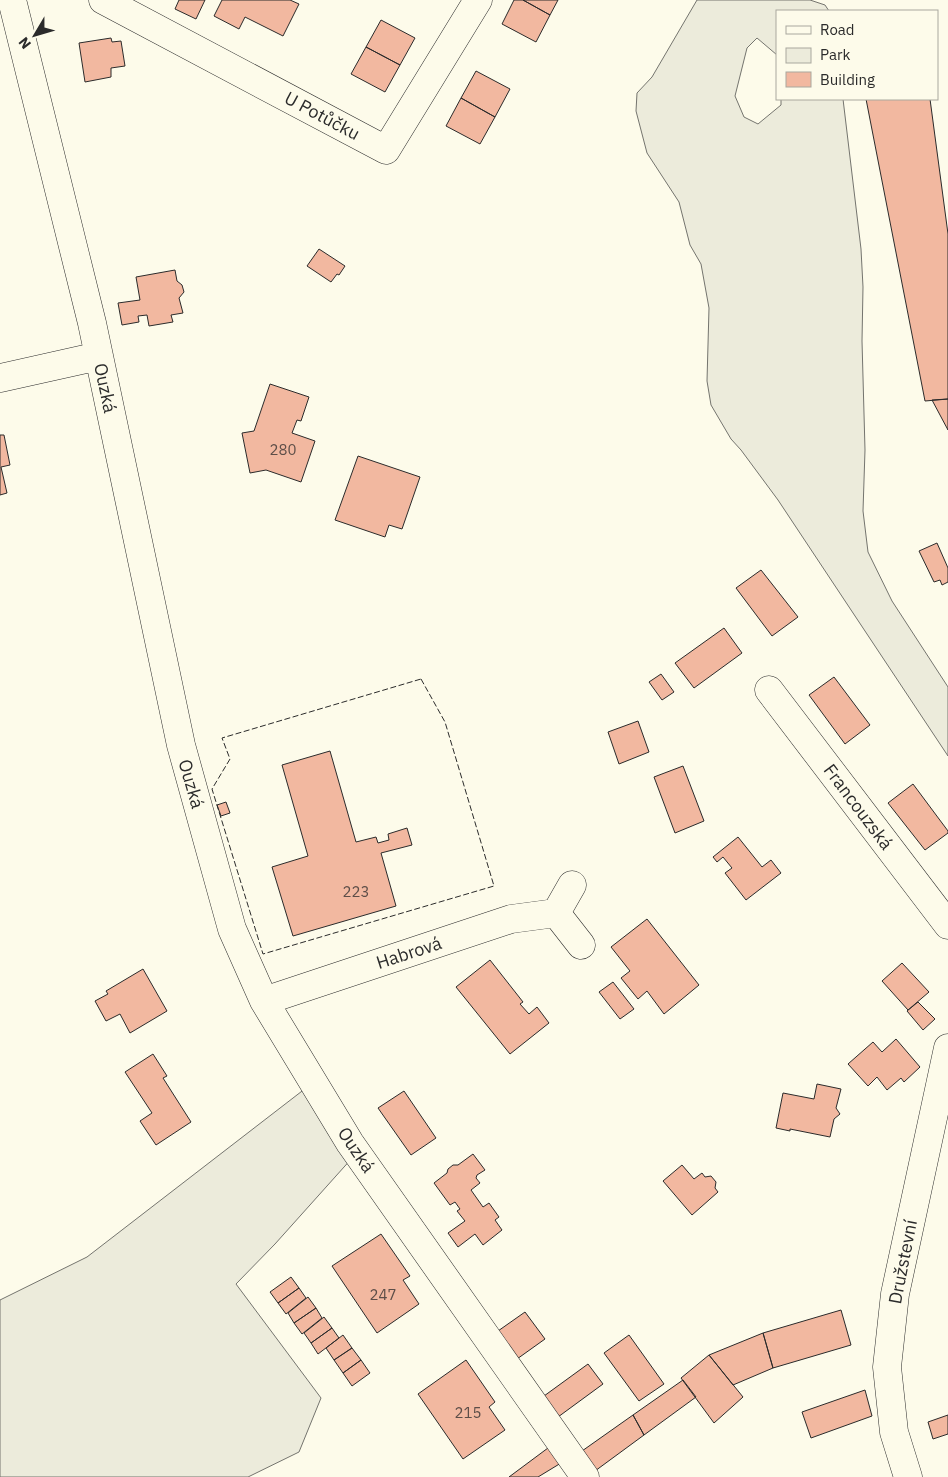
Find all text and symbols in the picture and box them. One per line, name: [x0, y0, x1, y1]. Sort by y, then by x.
north arrow: [10, 10, 60, 60]
legend: [776, 10, 938, 100]
text: Road: [820, 20, 855, 39]
text: N: [15, 33, 35, 53]
text: Park: [820, 45, 850, 64]
text: Building: [820, 70, 875, 89]
street label: U Potůčku: [281, 86, 364, 145]
street label: Ouzká: [89, 361, 122, 415]
house number: 280: [269, 440, 297, 459]
street label: Ouzká: [173, 757, 210, 812]
street label: Francouzská: [819, 759, 898, 854]
house number: 223: [342, 882, 370, 901]
street label: Habrová: [373, 931, 445, 974]
street label: Ouzká: [333, 1122, 380, 1177]
street label: Družstevní: [883, 1217, 922, 1306]
house number: 247: [369, 1285, 397, 1304]
house number: 215: [454, 1403, 482, 1422]

